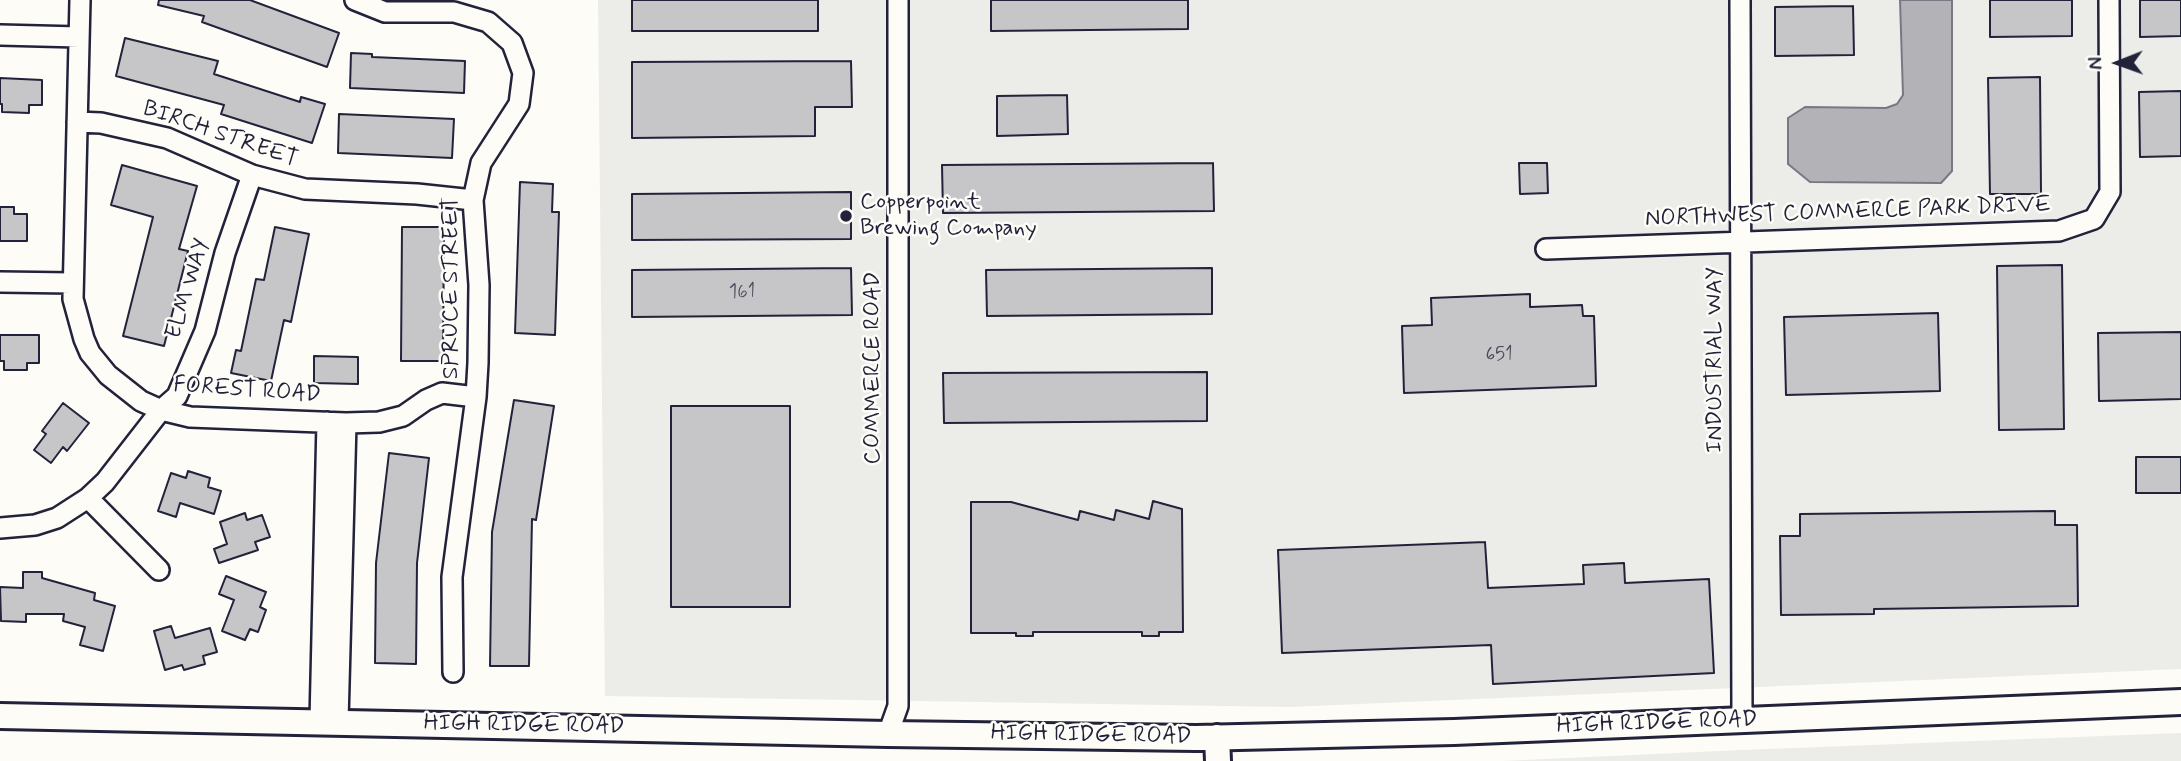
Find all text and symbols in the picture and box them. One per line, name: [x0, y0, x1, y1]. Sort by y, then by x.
north arrow: [2083, 28, 2153, 98]
text: N: [2084, 57, 2109, 70]
street label: BIRCH STREET: [139, 96, 301, 174]
place label: Copperpoint Brewing Company: [860, 189, 1037, 243]
street label: NORTHWEST COMMERCE PARK DRIVE: [1645, 192, 2051, 234]
street label: SPRUCE STREET: [438, 197, 466, 379]
marker: Copperpoint Brewing Company: [838, 208, 854, 224]
street label: ELM WAY: [161, 236, 217, 342]
street label: INDUSTRIAL WAY: [1702, 267, 1730, 453]
street label: COMMERCE ROAD: [860, 271, 888, 465]
house number: 161: [729, 282, 755, 304]
house number: 651: [1485, 345, 1513, 367]
street label: FOREST ROAD: [172, 372, 322, 410]
street label: HIGH RIDGE ROAD: [1556, 707, 1758, 741]
street label: HIGH RIDGE ROAD: [423, 710, 625, 742]
street label: HIGH RIDGE ROAD: [990, 720, 1192, 752]

